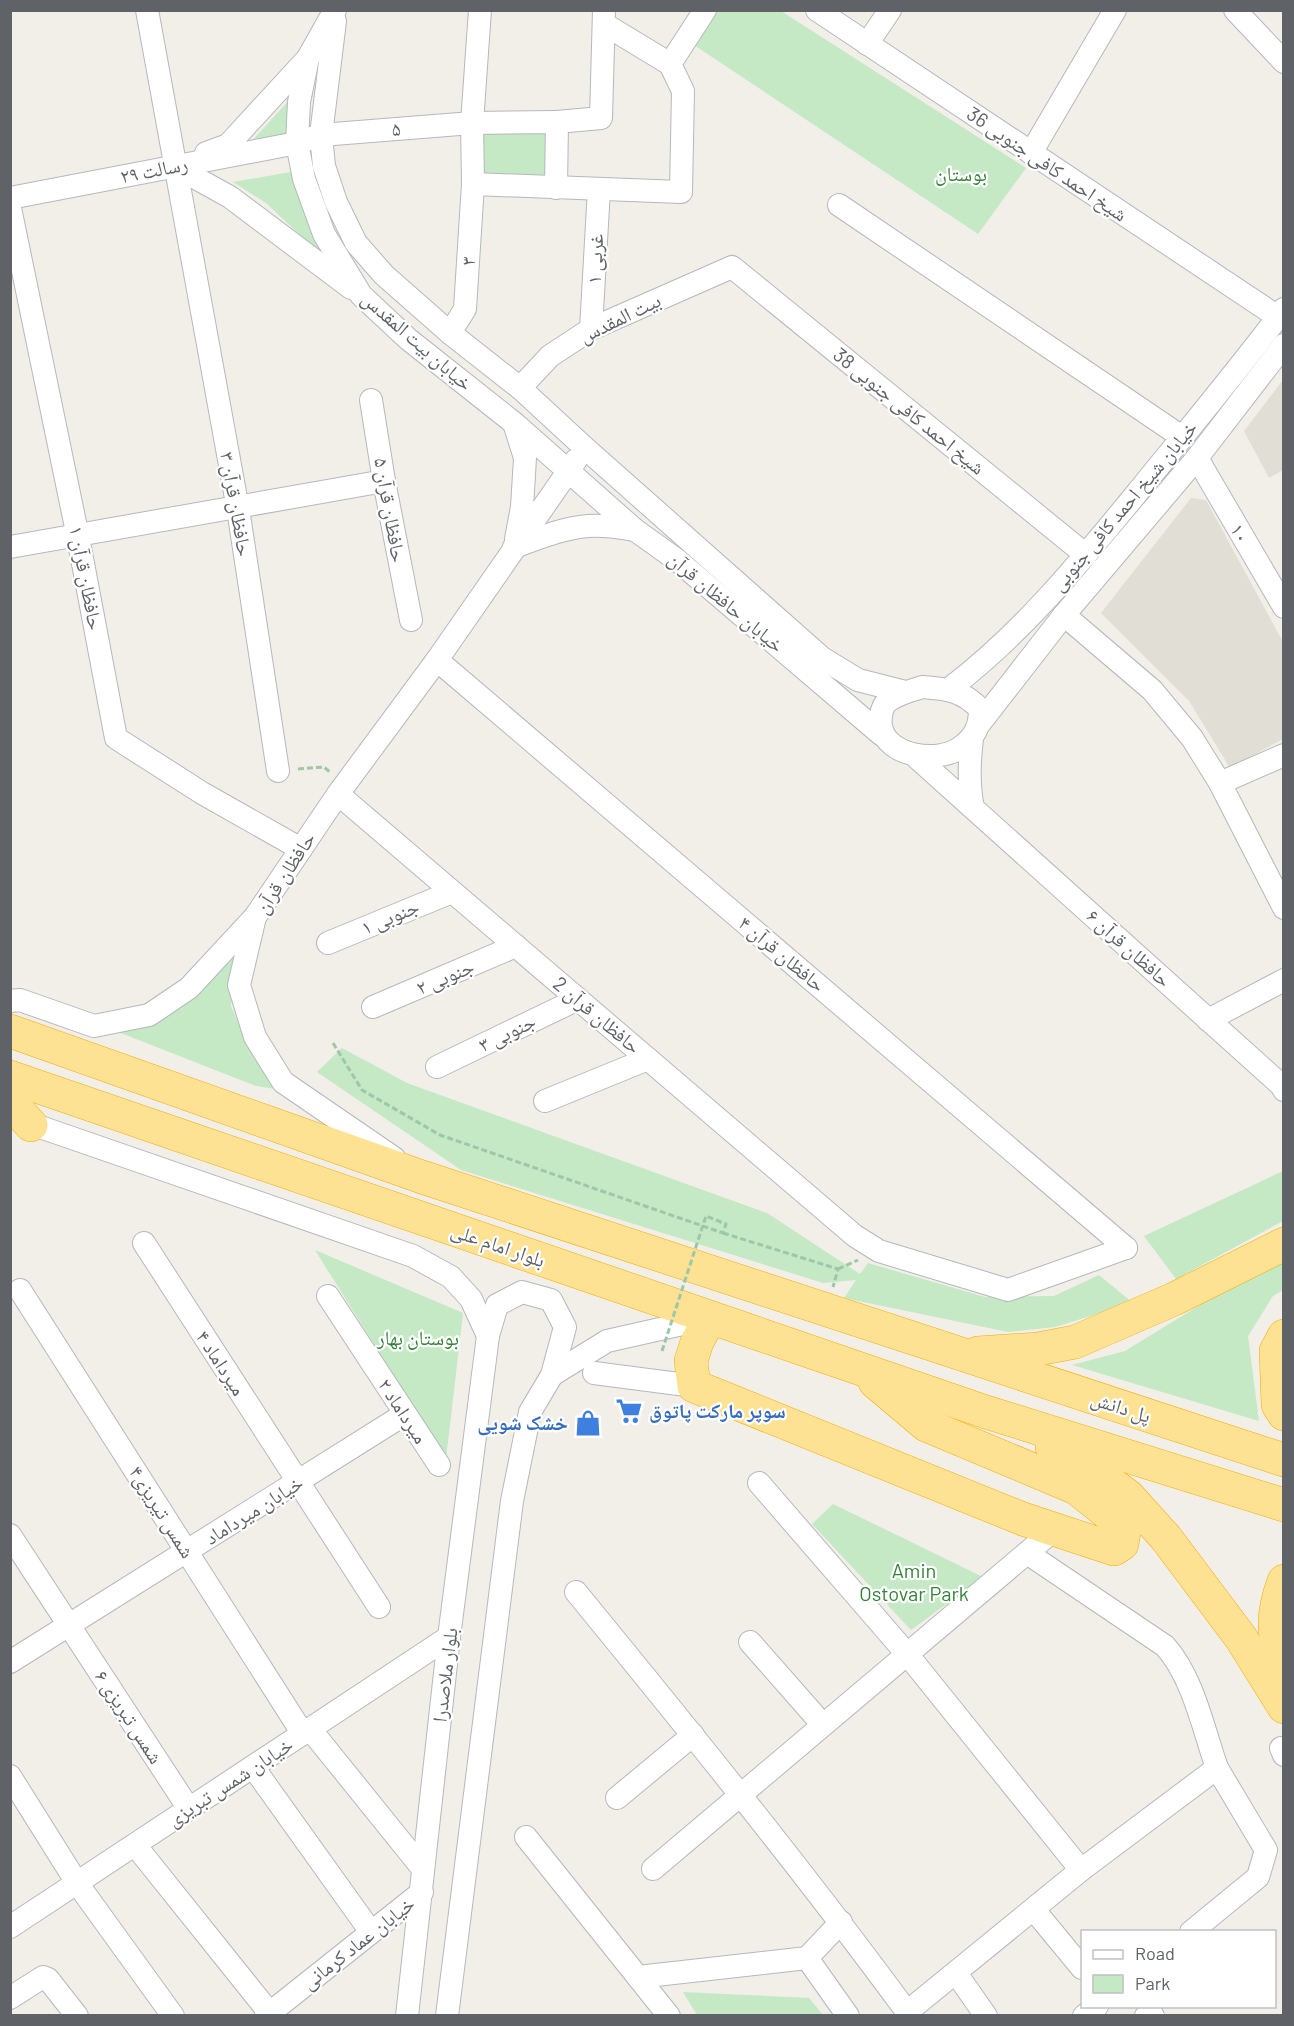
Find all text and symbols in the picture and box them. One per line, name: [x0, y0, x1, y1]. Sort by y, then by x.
street label: شیخ احمد کافی جنوبی 36: [962, 101, 1132, 227]
street label: ۵: [390, 116, 401, 140]
street label: رسالت ۲۹: [118, 151, 190, 187]
park label: بوستان: [935, 161, 987, 186]
street label: ۱ غربی: [581, 233, 608, 285]
street label: ۳: [455, 256, 479, 266]
street label: خیابان بیت المقدس: [357, 286, 478, 396]
street label: بیت المقدس: [575, 287, 665, 348]
street label: شیخ احمد کافی جنوبی 38: [828, 342, 990, 480]
street label: خیابان شیخ احمد کافی جنوبی: [1045, 415, 1203, 597]
street label: حافظان قرآن ۳: [215, 450, 258, 558]
street label: حافظان قرآن ۵: [369, 456, 412, 564]
street label: ۱۰: [1226, 519, 1256, 546]
street label: حافظان قرآن ۱: [64, 524, 109, 632]
street label: خیابان حافظان قرآن: [663, 546, 790, 658]
street label: حافظان قرآن: [249, 827, 320, 918]
street label: جنوبی ۱: [357, 893, 423, 940]
street label: حافظان قرآن ۶: [1082, 903, 1177, 992]
street label: حافظان قرآن ۴: [734, 910, 831, 997]
street label: جنوبی ۲: [412, 953, 478, 1000]
street label: حافظان قرآن 2: [548, 971, 647, 1059]
street label: جنوبی ۳: [474, 1008, 540, 1057]
street label: بلوار امام علی: [447, 1217, 548, 1274]
street label: میرداماد ۴: [192, 1325, 252, 1400]
park label: بوستان بهار: [376, 1325, 459, 1350]
street label: میرداماد ۲: [374, 1373, 434, 1448]
street label: پل دانش: [1088, 1385, 1154, 1428]
supermarket icon: سوپر مارکت پاتوق: [614, 1396, 644, 1426]
place label: سوپر مارکت پاتوق: [649, 1398, 786, 1423]
shop icon: خشک شویی: [573, 1408, 603, 1438]
place label: خشک شویی: [477, 1410, 568, 1436]
street label: شمس تیریزی۴: [124, 1461, 201, 1563]
street label: خیابان میرداماد: [200, 1469, 308, 1550]
park label: Amin Ostovar Park: [859, 1558, 969, 1605]
street label: بلوار ملاصدرا: [426, 1626, 462, 1724]
street label: شمس تبریزی ۶: [90, 1665, 169, 1768]
street label: خیابان شمس تبریزی: [162, 1731, 298, 1832]
street label: خیابان عماد کرمانی: [296, 1890, 419, 1995]
legend: [1081, 1930, 1276, 2008]
text: Road: [1135, 1942, 1175, 1964]
text: Park: [1135, 1972, 1170, 1994]

